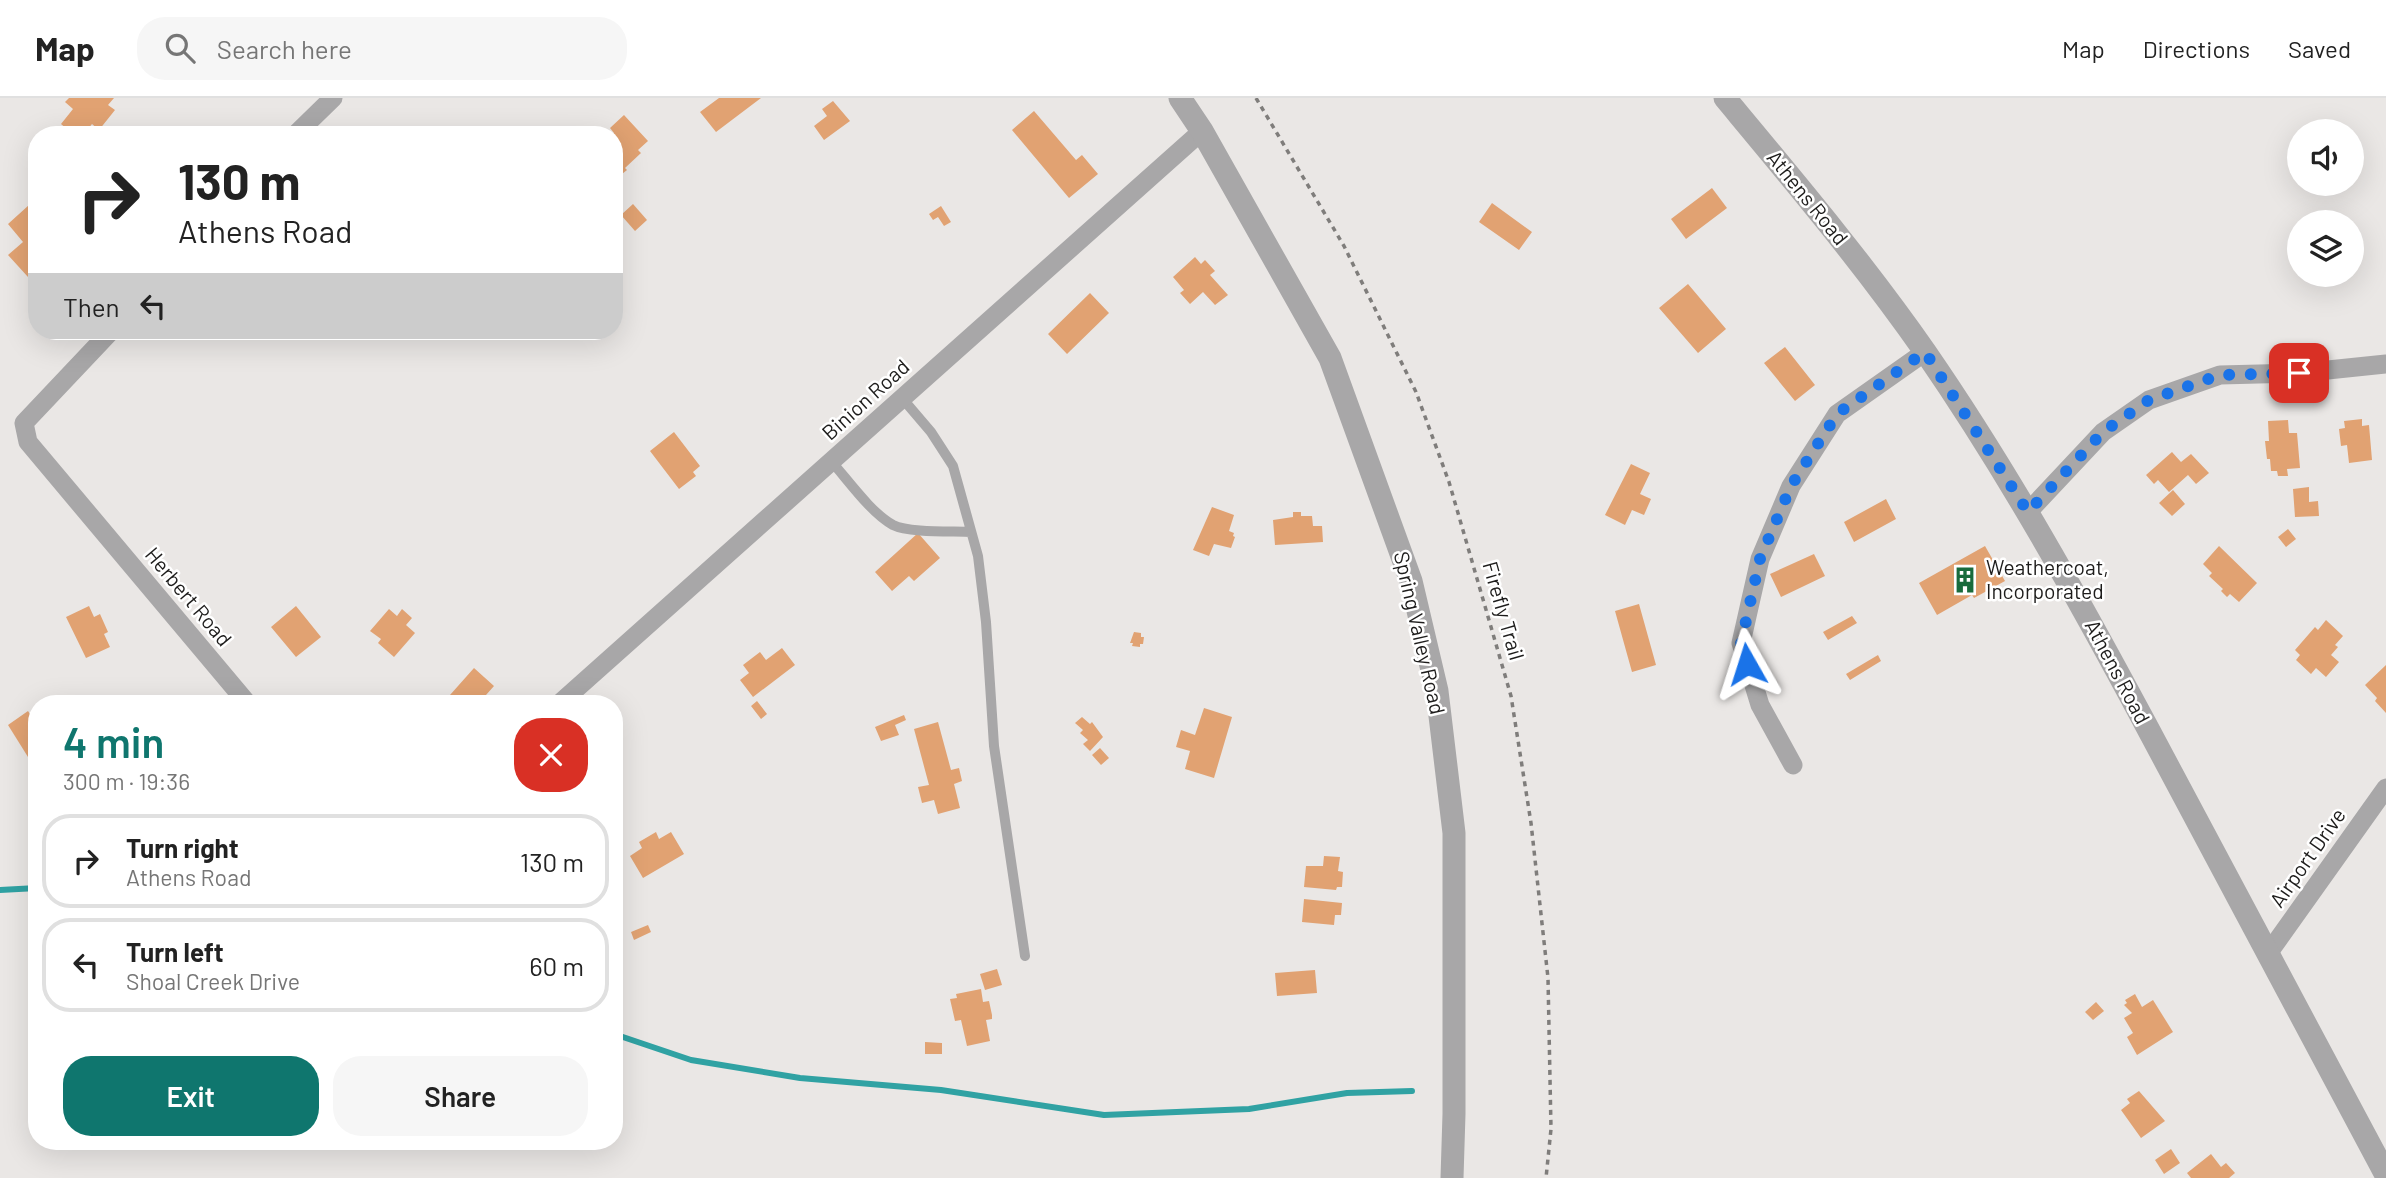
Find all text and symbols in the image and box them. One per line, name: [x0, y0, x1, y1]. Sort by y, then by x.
search box: [137, 17, 627, 80]
text: Map: [35, 28, 95, 68]
icon: search: [161, 29, 199, 67]
text: Search here: [217, 33, 352, 64]
text: Map: [2062, 34, 2105, 63]
text: Directions: [2143, 34, 2250, 63]
text: Saved: [2288, 34, 2351, 63]
map controls: [2287, 119, 2364, 287]
button: sound: [2287, 119, 2364, 196]
street label: Athens Road: [1762, 145, 1854, 249]
text: 130 m: [178, 151, 300, 210]
icon: right: [63, 154, 154, 245]
button: layers: [2287, 210, 2364, 287]
text: Athens Road: [178, 211, 353, 249]
icon: left: [134, 287, 172, 325]
text: Then: [63, 291, 120, 322]
pin: [2269, 343, 2329, 403]
street label: Binion Road: [816, 353, 914, 445]
icon: arrive: [2280, 354, 2318, 392]
street label: Herbert Road: [141, 542, 238, 651]
street label: Spring Valley Road: [1390, 549, 1451, 717]
place label: Weathercoat, Incorporated: [1986, 554, 2109, 603]
street label: Firefly Trail: [1478, 558, 1530, 663]
building icon: Weathercoat, Incorporated: [1950, 565, 1980, 595]
street label: Athens Road: [2080, 615, 2156, 728]
position arrow: [1710, 627, 1784, 701]
text: 4 min: [63, 716, 164, 766]
button: close: [514, 718, 588, 792]
text: 300 m · 19:36: [63, 767, 190, 795]
street label: Airport Drive: [2263, 803, 2350, 912]
text: Turn right: [126, 832, 239, 863]
icon: right: [67, 842, 105, 880]
text: 130 m: [520, 846, 584, 877]
text: Athens Road: [126, 863, 251, 891]
text: Turn left: [126, 936, 224, 967]
icon: left: [67, 946, 105, 984]
text: 60 m: [529, 950, 584, 981]
text: Shoal Creek Drive: [126, 967, 300, 995]
button: Exit: [63, 1056, 319, 1136]
button: Share: [333, 1056, 588, 1136]

